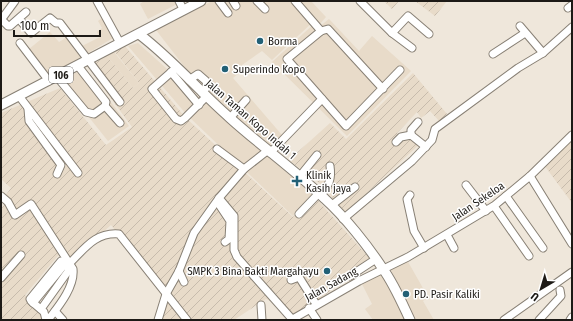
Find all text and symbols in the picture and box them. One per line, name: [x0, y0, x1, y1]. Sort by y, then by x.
scale bar: [14, 12, 100, 38]
text: 100 m: [20, 19, 49, 33]
place label: Borma: [268, 35, 298, 48]
marker: Borma: [255, 36, 265, 46]
place label: Superindo Kopo: [233, 63, 305, 76]
marker: Superindo Kopo: [220, 64, 230, 74]
road number: 106: [49, 67, 73, 83]
street label: Jalan Taman Kopo Indah 1: [203, 77, 298, 162]
place label: Klinik Kasih jaya: [306, 169, 351, 195]
marker: Klinik Kasih jaya: [291, 175, 303, 187]
street label: Jalan Sekeloa: [450, 179, 507, 224]
street label: Jalan Sadang: [303, 264, 360, 304]
place label: SMPK 3 Bina Bakti Margahayu: [187, 265, 319, 278]
marker: SMPK 3 Bina Bakti Margahayu: [322, 266, 332, 276]
north arrow: [521, 269, 561, 309]
place label: PD. Pasir Kaliki: [414, 288, 480, 301]
marker: PD. Pasir Kaliki: [401, 289, 411, 299]
text: U: [529, 289, 542, 304]

